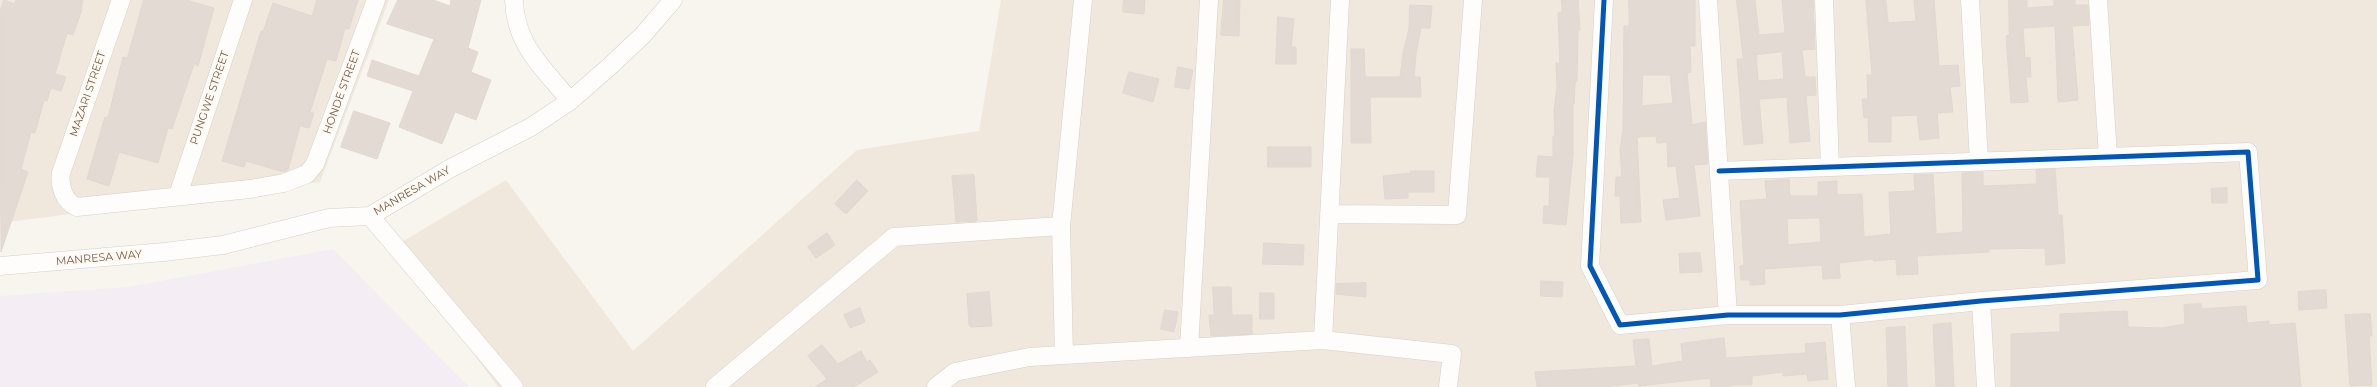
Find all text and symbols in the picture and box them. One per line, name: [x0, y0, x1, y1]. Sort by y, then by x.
street label: HONDE STREET: [321, 48, 363, 136]
street label: PUNGWE STREET: [188, 49, 232, 147]
street label: MAZARI STREET: [67, 50, 109, 138]
street label: MANRESA WAY: [371, 164, 453, 218]
street label: MANRESA WAY: [55, 248, 143, 268]

